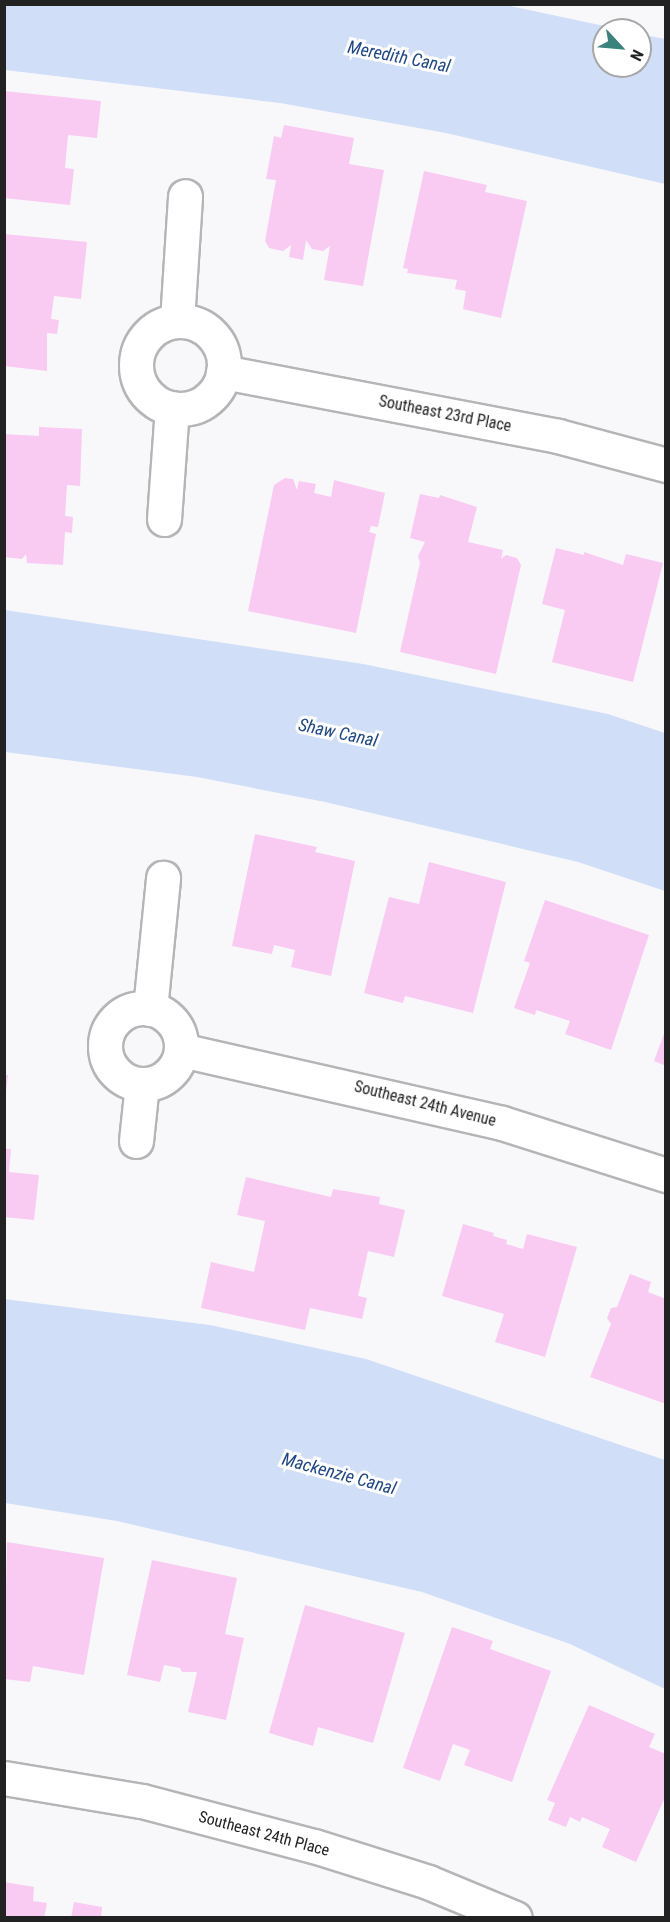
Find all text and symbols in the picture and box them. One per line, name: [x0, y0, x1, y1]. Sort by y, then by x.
north arrow: [592, 18, 652, 78]
water label: Meredith Canal: [346, 36, 452, 78]
text: N: [626, 47, 648, 64]
street label: Southeast 23rd Place: [377, 392, 513, 436]
water label: Shaw Canal: [296, 714, 380, 752]
street label: Southeast 24th Avenue: [352, 1077, 498, 1131]
water label: Mackenzie Canal: [280, 1448, 398, 1500]
street label: Southeast 24th Place: [197, 1807, 331, 1861]

